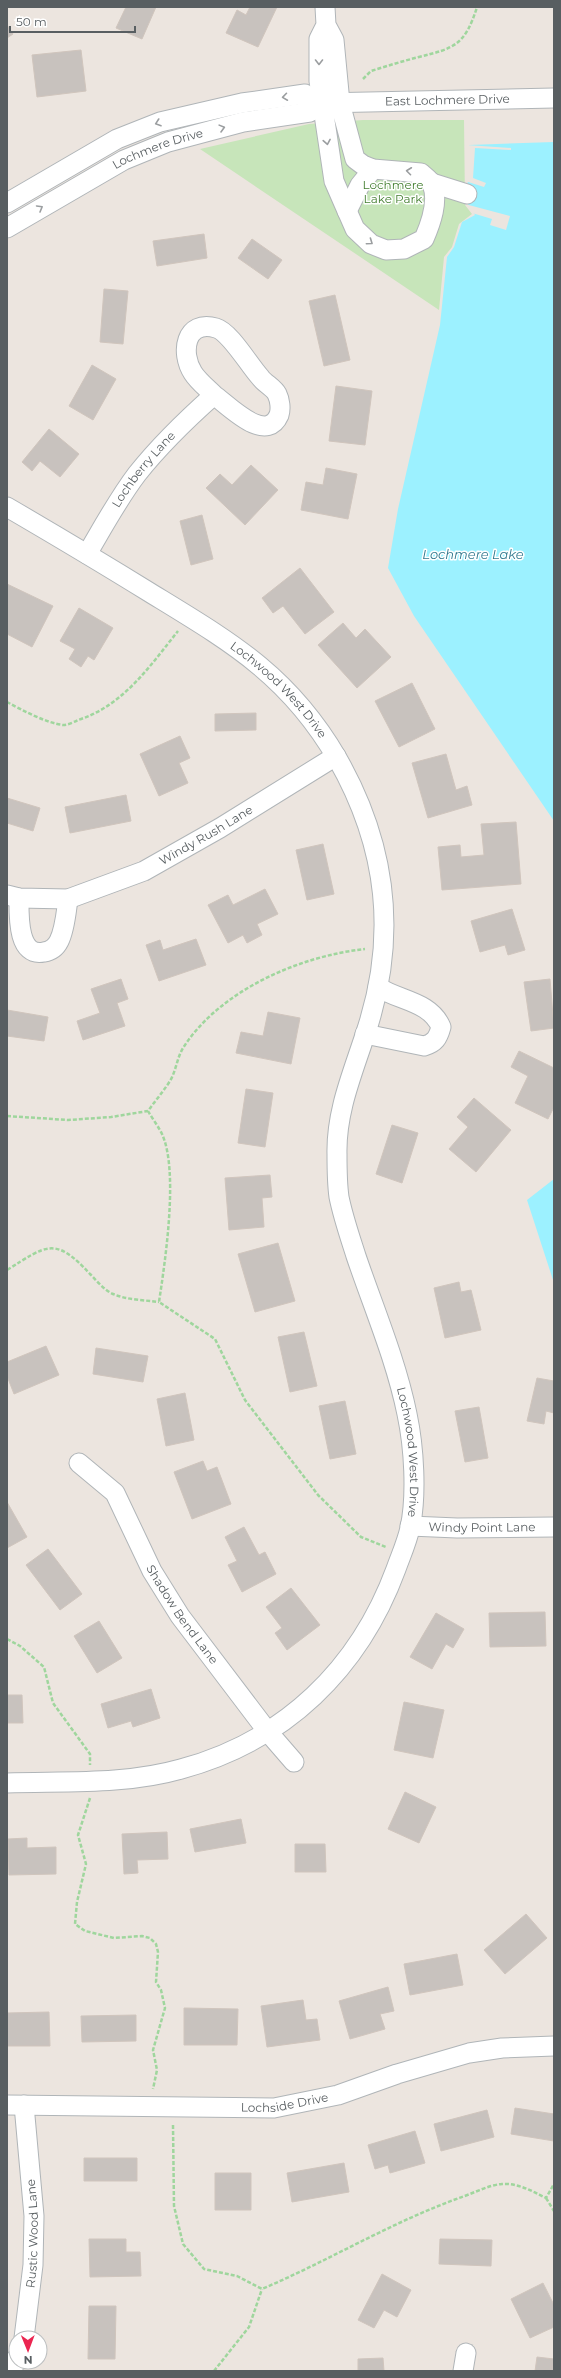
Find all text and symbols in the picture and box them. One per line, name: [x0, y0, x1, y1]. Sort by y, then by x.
scale bar: [10, 8, 135, 34]
text: 50 m: [16, 14, 47, 29]
one-way arrow: [315, 59, 323, 65]
street label: East Lochmere Drive: [385, 91, 510, 109]
one-way arrow: [282, 92, 288, 101]
one-way arrow: [154, 119, 161, 127]
one-way arrow: [219, 124, 225, 132]
street label: Lochmere Drive: [109, 125, 205, 172]
one-way arrow: [322, 139, 331, 145]
one-way arrow: [406, 167, 412, 176]
park label: Lochmere Lake Park: [362, 177, 424, 206]
one-way arrow: [36, 206, 43, 213]
one-way arrow: [365, 237, 372, 244]
street label: Lochberry Lane: [108, 428, 178, 510]
water label: Lochmere Lake: [422, 546, 524, 562]
street label: Lochwood West Drive: [228, 638, 330, 741]
street label: Windy Rush Lane: [156, 802, 255, 868]
street label: Lochwood West Drive: [394, 1385, 422, 1518]
street label: Windy Point Lane: [428, 1519, 536, 1535]
street label: Shadow Bend Lane: [143, 1562, 222, 1667]
street label: Lochside Drive: [241, 2089, 329, 2115]
street label: Rustic Wood Lane: [22, 2178, 41, 2289]
north arrow: [8, 2330, 48, 2370]
text: N: [24, 2353, 33, 2367]

